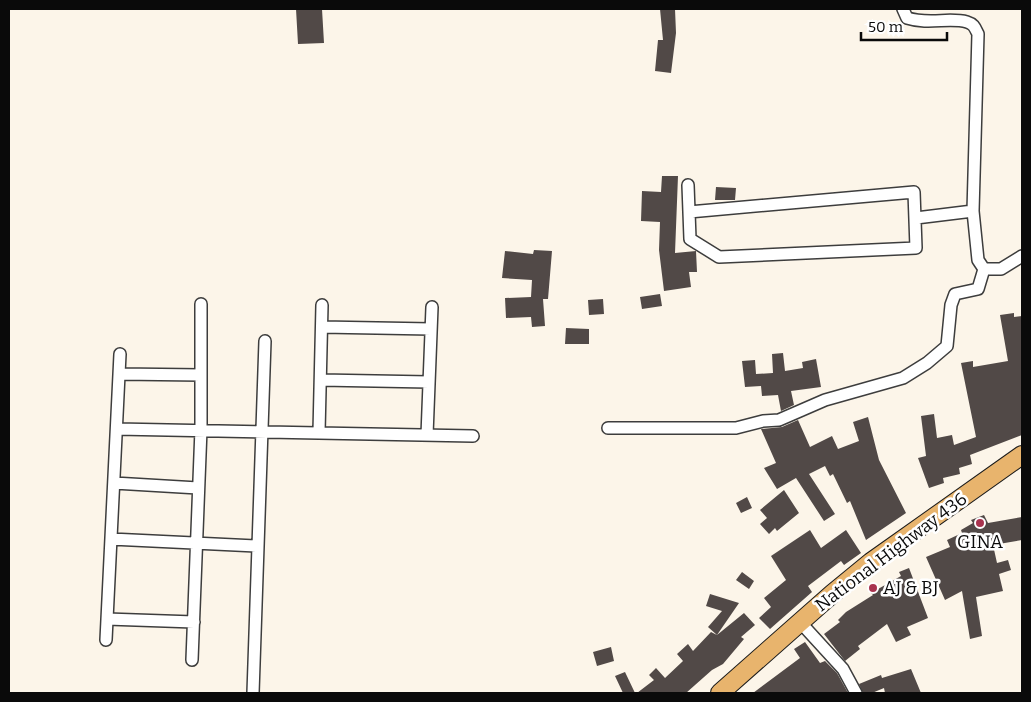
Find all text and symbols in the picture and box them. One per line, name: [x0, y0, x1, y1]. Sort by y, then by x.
scale bar: [861, 10, 947, 42]
text: 50 m: [868, 18, 904, 36]
street label: National Highway 436: [811, 488, 971, 616]
marker: GINA: [974, 517, 986, 529]
place label: GINA: [957, 531, 1003, 553]
place label: AJ & BJ: [883, 577, 939, 599]
marker: AJ & BJ: [867, 582, 879, 594]

